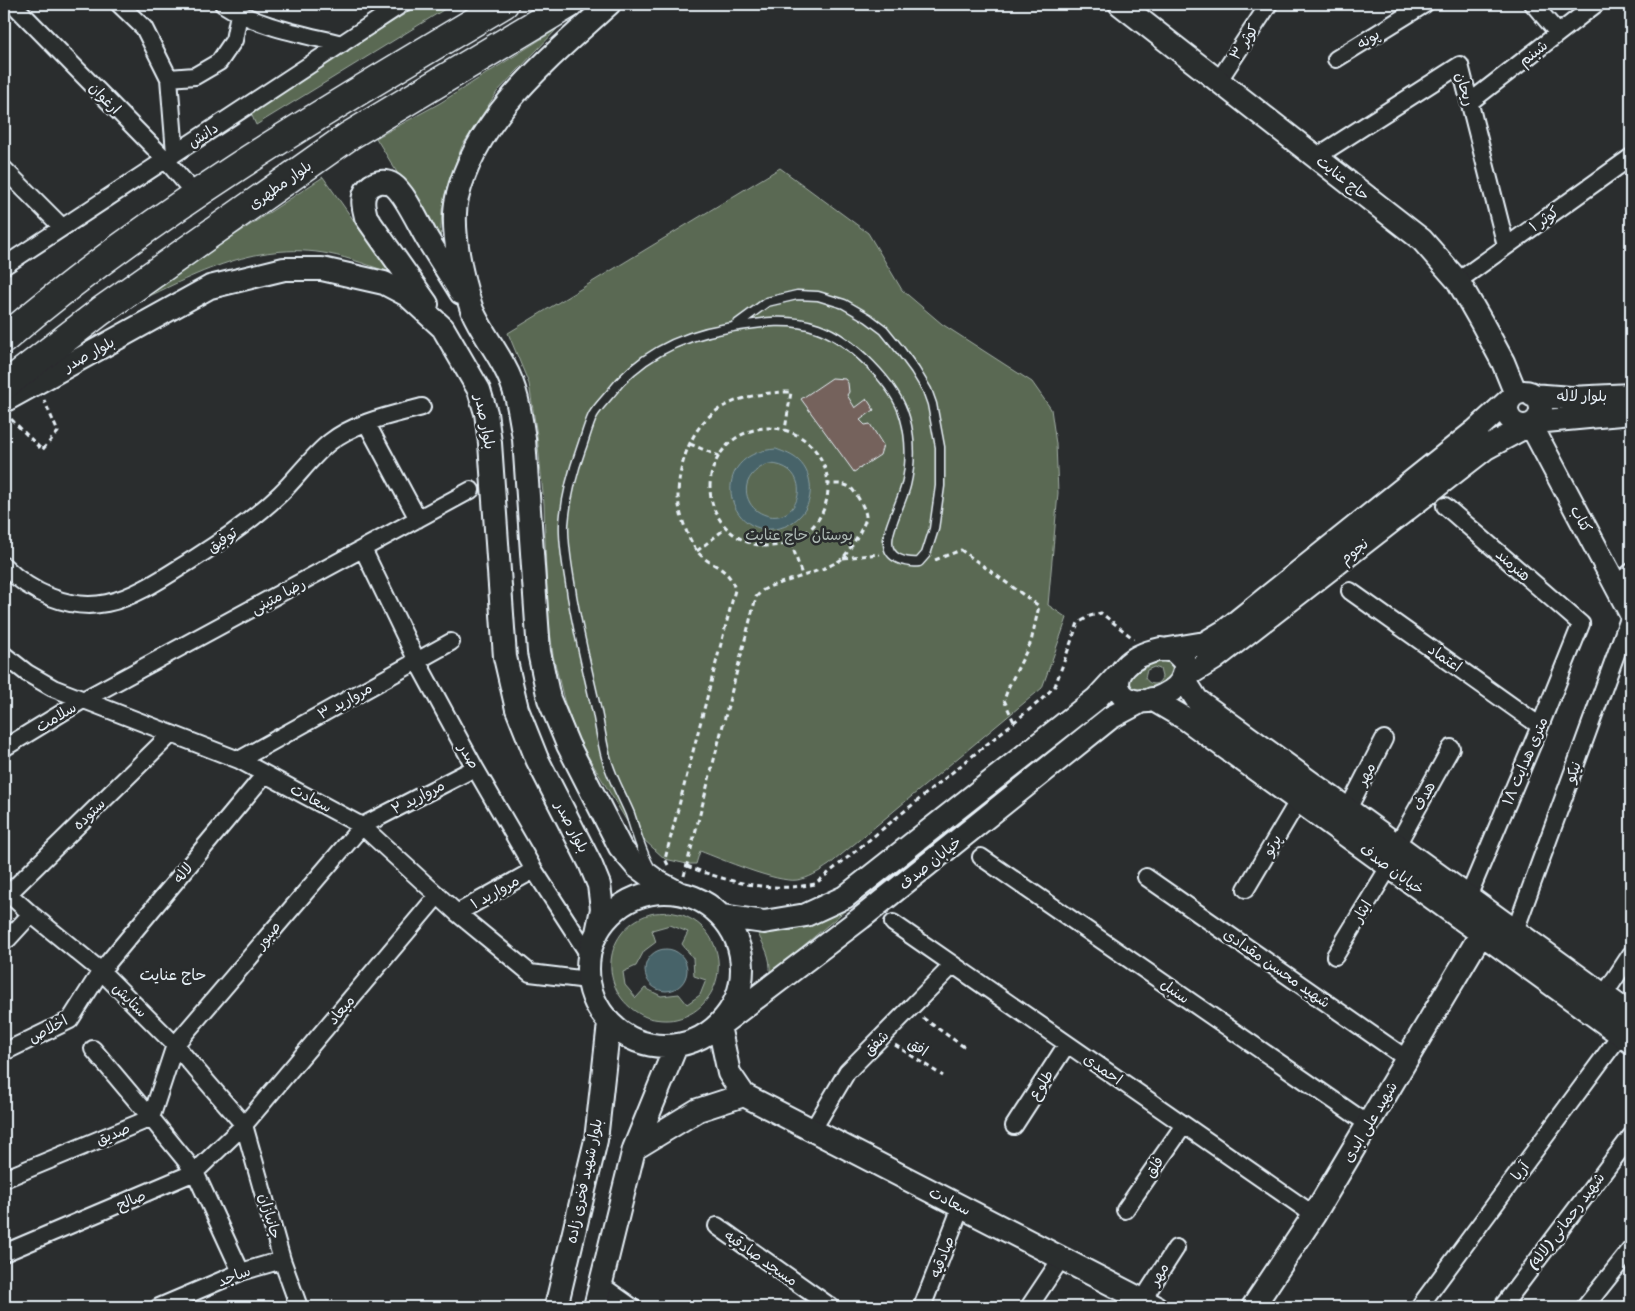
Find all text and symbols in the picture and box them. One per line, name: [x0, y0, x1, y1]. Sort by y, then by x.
street label: کوثر ۳: [1222, 19, 1266, 65]
street label: پونه: [1351, 22, 1385, 56]
street label: شبنم: [1512, 33, 1554, 73]
street label: ریحان: [1448, 69, 1482, 109]
street label: ارغوان: [83, 75, 127, 121]
street label: دانش: [182, 115, 224, 155]
street label: حاج عنایت: [1310, 148, 1376, 208]
street label: بلوار مطهری: [243, 153, 317, 217]
street label: کوثر ۱: [1523, 199, 1565, 239]
street label: بلوار صدر: [58, 329, 120, 379]
street label: بلوار لاله: [1557, 383, 1607, 409]
street label: بلوار صدر: [467, 391, 503, 452]
street label: کتاب: [1563, 500, 1599, 538]
street label: توفیق: [201, 520, 243, 560]
park label: بوستان حاج عنایت: [745, 522, 853, 548]
street label: نجوم: [1334, 531, 1374, 571]
street label: هنرمند: [1489, 542, 1537, 588]
street label: رضا متینی: [246, 571, 310, 621]
street label: اعتماد: [1422, 637, 1468, 679]
street label: مروارید ۳: [313, 675, 377, 727]
street label: سلامت: [31, 695, 81, 739]
street label: ۱۸ متری هدایت: [1495, 713, 1555, 809]
street label: صدر: [451, 737, 487, 774]
street label: مهر: [1348, 758, 1383, 792]
street label: نیکو: [1557, 758, 1589, 787]
street label: مروارید ۲: [386, 772, 450, 822]
street label: سعادت: [285, 776, 337, 820]
street label: هدف: [1405, 776, 1443, 816]
street label: ستوده: [66, 792, 112, 836]
street label: بلوار صدر: [547, 796, 596, 858]
street label: خیابان صدف: [893, 829, 967, 897]
street label: پرتو: [1255, 829, 1289, 862]
street label: خیابان صدف: [1354, 837, 1430, 901]
street label: لاله: [166, 857, 200, 889]
street label: مروارید ۱: [466, 868, 524, 916]
street label: ایثار: [1345, 895, 1379, 928]
street label: صبور: [248, 915, 288, 956]
street label: شهید محسن مقدادی: [1218, 921, 1336, 1015]
district label: حاج عنایت: [140, 960, 206, 989]
street label: سنبل: [1155, 971, 1195, 1011]
street label: ستایش: [106, 976, 154, 1024]
street label: میعاد: [320, 989, 362, 1031]
street label: اخلاص: [23, 1008, 73, 1050]
street label: شفق: [857, 1024, 895, 1062]
street label: افق: [902, 1031, 934, 1063]
street label: احمدی: [1078, 1046, 1128, 1092]
street label: طلوع: [1021, 1064, 1061, 1106]
street label: شهید علی ابدی: [1335, 1076, 1405, 1168]
street label: صدیق: [92, 1115, 134, 1153]
street label: بلوار شهید فخری زاده: [558, 1116, 610, 1246]
street label: فلق: [1137, 1151, 1171, 1183]
street label: آریا: [1504, 1155, 1537, 1186]
street label: شهید رحمانی (لاله): [1520, 1167, 1612, 1275]
street label: سعادت: [924, 1179, 976, 1223]
street label: صالح: [112, 1182, 150, 1218]
street label: جانبازان: [251, 1190, 289, 1242]
street label: مسجد صادقیه: [719, 1223, 803, 1293]
street label: صادقیه: [922, 1232, 962, 1282]
street label: ساجد: [214, 1258, 254, 1294]
street label: مهر: [1141, 1258, 1176, 1292]

